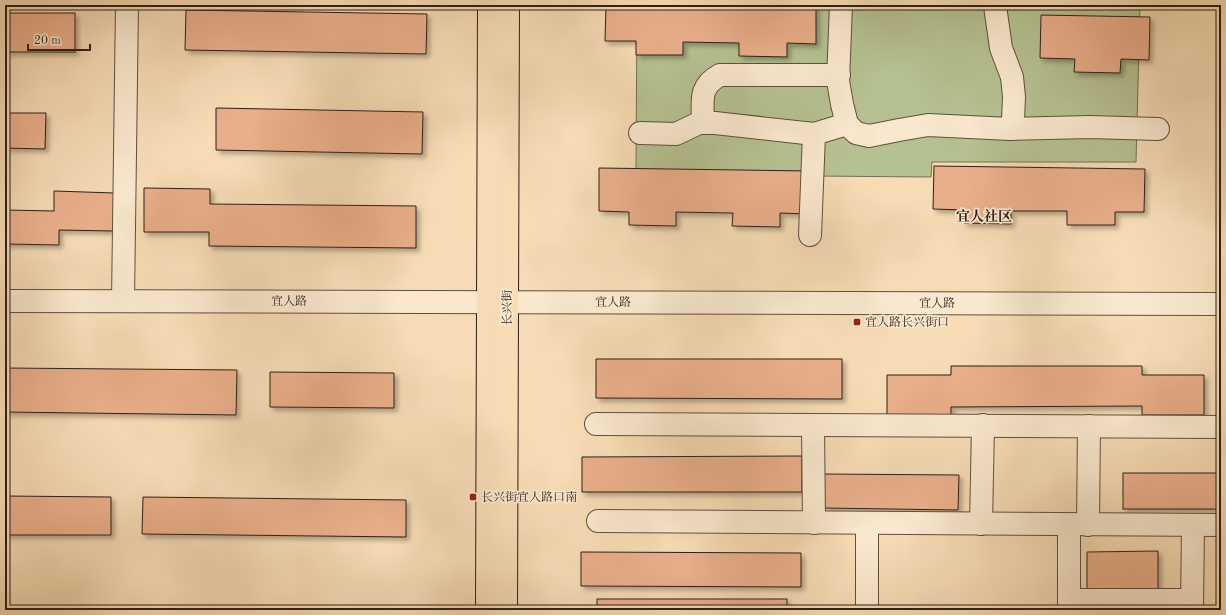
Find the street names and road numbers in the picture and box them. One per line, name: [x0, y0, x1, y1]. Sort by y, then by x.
street label: 长兴街: [501, 289, 514, 326]
street label: 宜人路: [271, 294, 307, 308]
street label: 宜人路: [595, 295, 631, 309]
street label: 宜人路: [919, 296, 955, 310]

